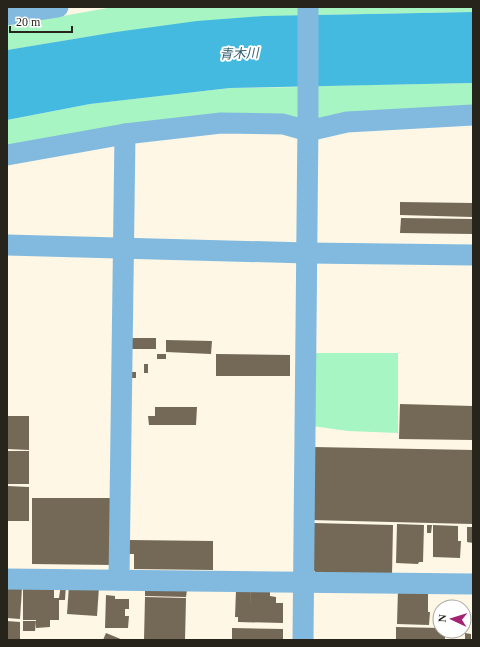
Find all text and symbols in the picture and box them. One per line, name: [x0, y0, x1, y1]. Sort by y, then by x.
scale bar: [10, 8, 72, 34]
text: 20 m: [16, 15, 41, 29]
water label: 青木川: [219, 45, 261, 62]
north arrow: [432, 599, 472, 639]
text: N: [436, 614, 448, 623]

